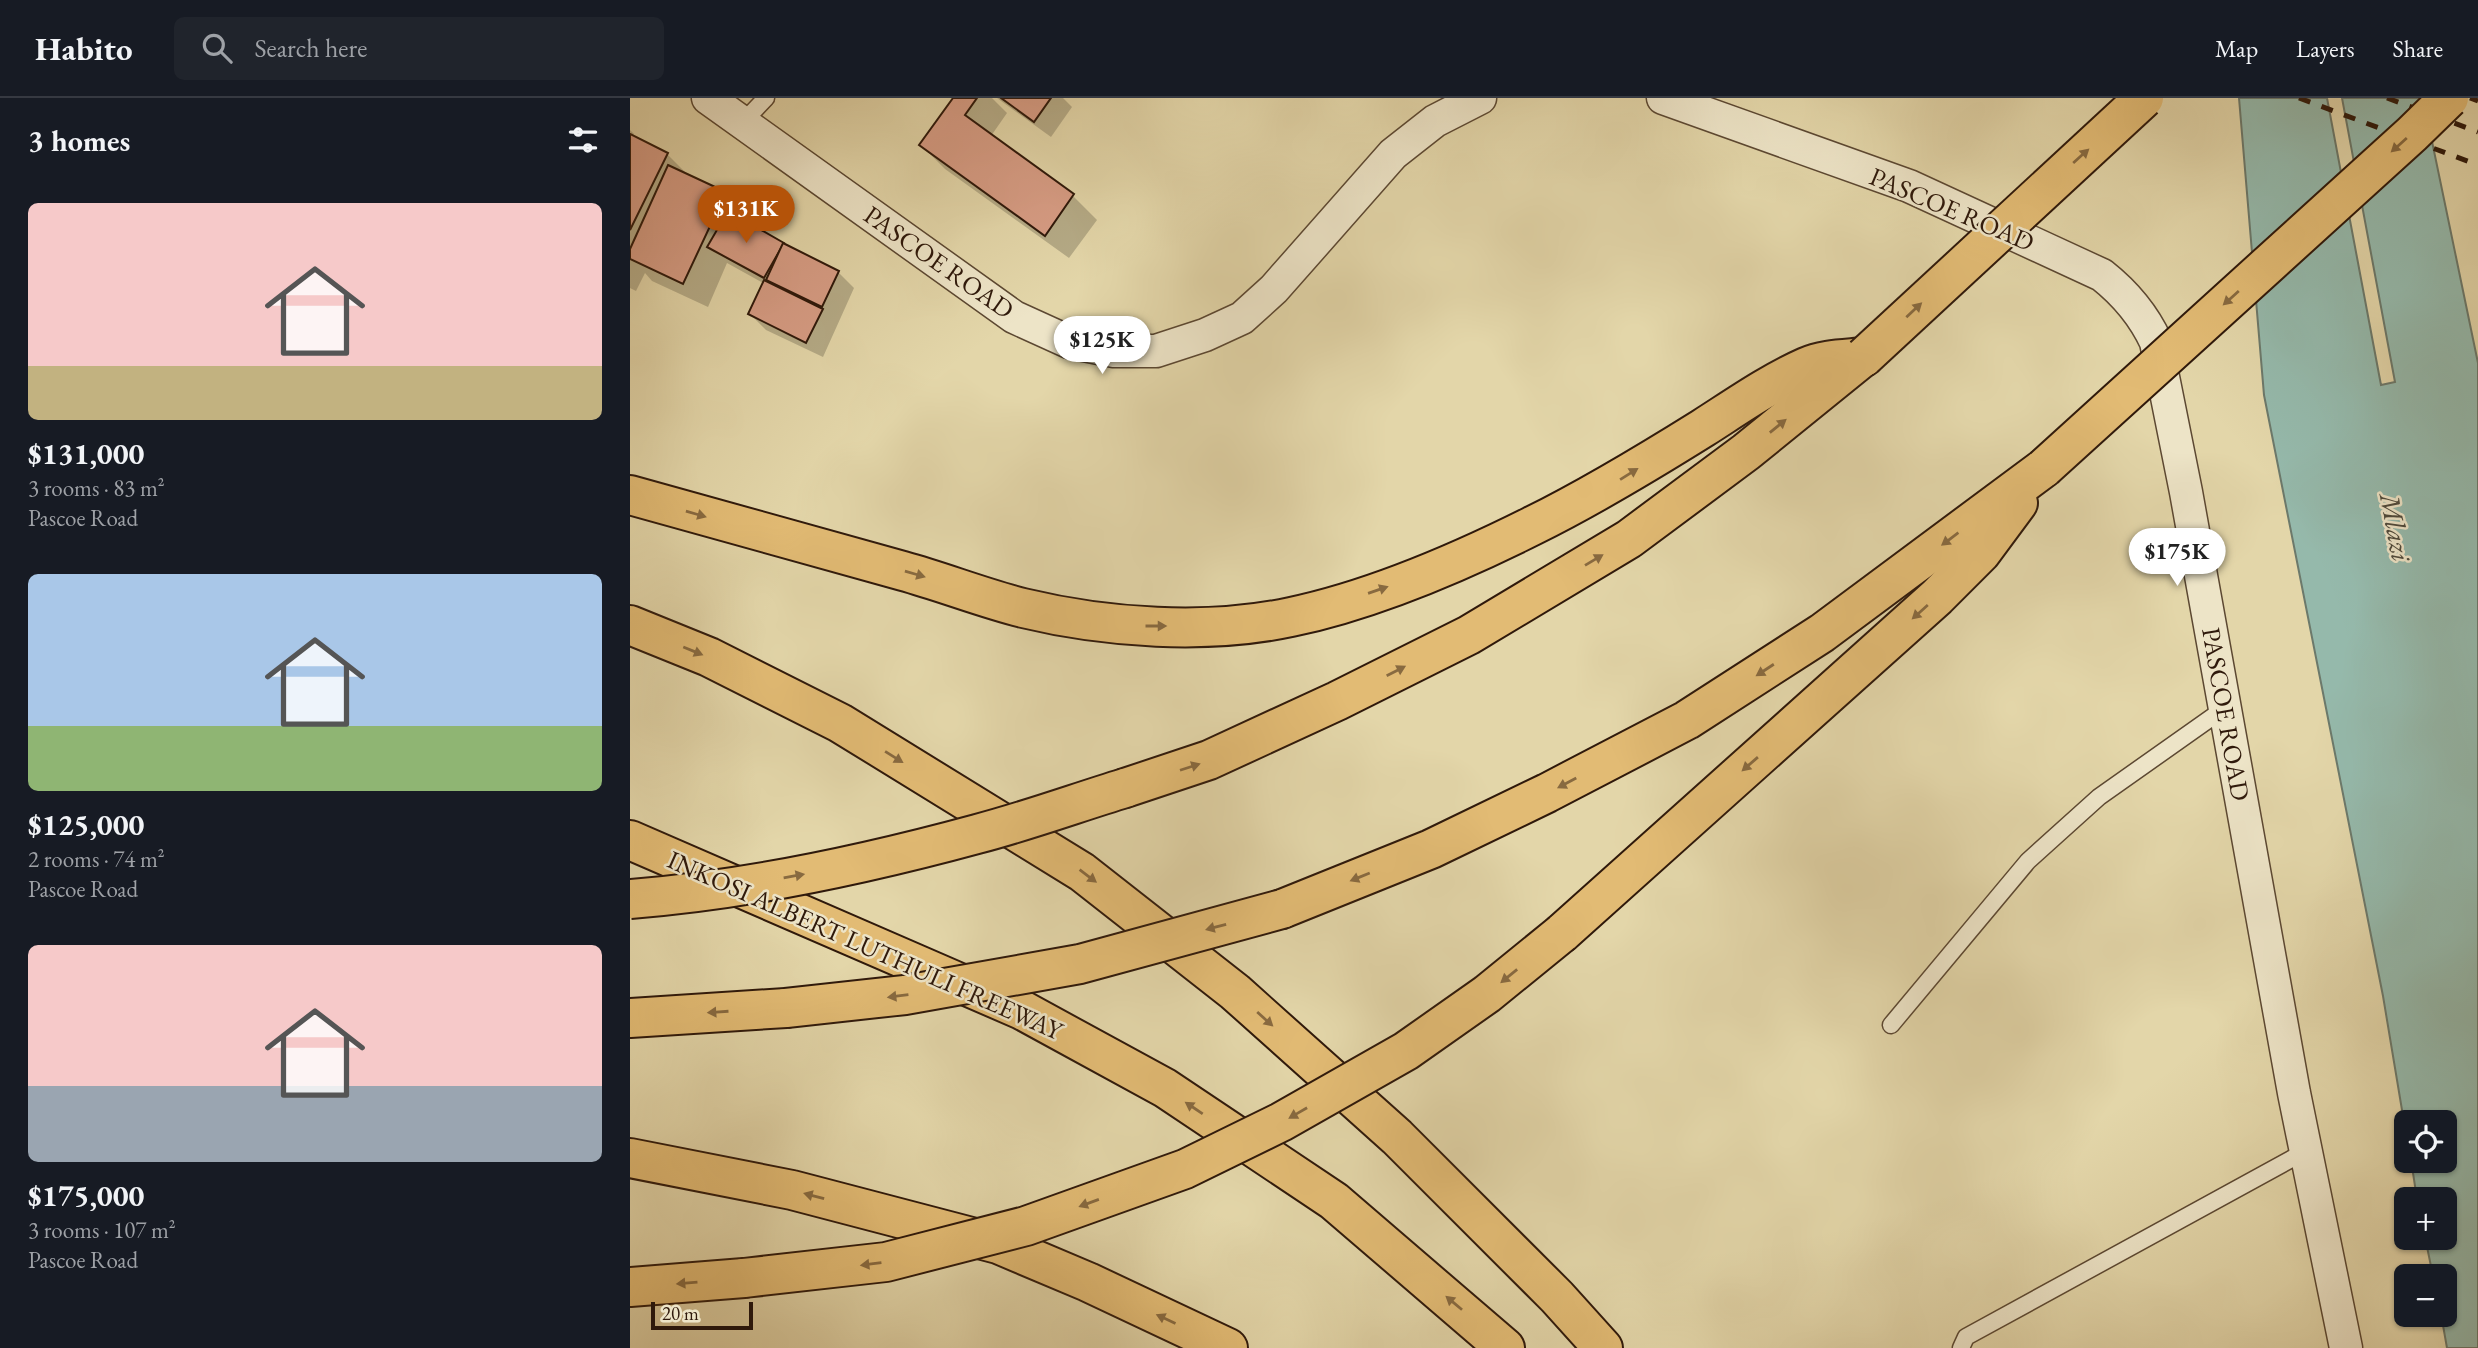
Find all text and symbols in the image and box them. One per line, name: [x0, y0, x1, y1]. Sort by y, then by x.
search box: [174, 17, 664, 80]
text: Habito: [35, 27, 132, 70]
icon: search: [198, 29, 236, 67]
text: Search here: [254, 31, 367, 65]
text: Map: [2215, 33, 2258, 64]
text: Layers: [2296, 33, 2355, 64]
text: Share: [2393, 33, 2443, 64]
text: 3 homes: [28, 121, 130, 160]
icon: filters: [564, 121, 602, 159]
one-way arrow: [2390, 137, 2408, 153]
one-way arrow: [2072, 148, 2089, 164]
street label: PASCOE ROAD: [1865, 159, 2039, 259]
pin: $131K: [697, 186, 795, 245]
text: $131K: [714, 193, 778, 223]
street label: PASCOE ROAD: [857, 198, 1021, 326]
icon: home: [252, 248, 378, 374]
one-way arrow: [2222, 290, 2240, 306]
one-way arrow: [1905, 303, 1922, 319]
pin: $125K: [1053, 316, 1151, 376]
text: $125K: [1070, 324, 1134, 354]
one-way arrow: [1769, 419, 1787, 434]
text: $131,000: [28, 434, 144, 473]
one-way arrow: [1619, 468, 1638, 480]
text: 3 rooms · 83 m²: [28, 473, 165, 503]
water label: Mlazi: [2371, 488, 2421, 566]
text: Pascoe Road: [28, 503, 138, 533]
one-way arrow: [686, 509, 707, 519]
pin: $175K: [2128, 528, 2226, 588]
one-way arrow: [1942, 531, 1960, 546]
text: $175K: [2145, 536, 2209, 566]
one-way arrow: [1585, 554, 1604, 566]
one-way arrow: [905, 570, 926, 580]
one-way arrow: [1368, 584, 1389, 595]
one-way arrow: [1912, 604, 1929, 620]
icon: home: [252, 619, 378, 745]
one-way arrow: [1145, 620, 1167, 632]
street label: PASCOE ROAD: [2194, 625, 2258, 803]
one-way arrow: [683, 646, 704, 657]
one-way arrow: [1755, 663, 1774, 676]
one-way arrow: [1386, 666, 1406, 677]
one-way arrow: [884, 751, 904, 764]
one-way arrow: [1742, 755, 1759, 771]
one-way arrow: [1179, 761, 1200, 771]
one-way arrow: [1557, 777, 1577, 788]
text: $125,000: [28, 805, 144, 844]
street label: INKOSI ALBERT LUTHULI FREEWAY: [662, 842, 1070, 1049]
text: 2 rooms · 74 m²: [28, 844, 165, 874]
one-way arrow: [1079, 869, 1097, 883]
one-way arrow: [783, 870, 805, 881]
one-way arrow: [1350, 872, 1371, 883]
text: Pascoe Road: [28, 874, 138, 904]
one-way arrow: [1205, 922, 1227, 933]
one-way arrow: [1501, 969, 1519, 984]
icon: home: [252, 990, 378, 1116]
one-way arrow: [887, 990, 909, 1001]
one-way arrow: [707, 1007, 729, 1018]
one-way arrow: [1256, 1011, 1274, 1027]
one-way arrow: [1185, 1101, 1203, 1115]
one-way arrow: [1288, 1107, 1307, 1119]
map controls: [2394, 1110, 2457, 1327]
button: locate: [2394, 1110, 2457, 1173]
text: $175,000: [28, 1176, 144, 1215]
button: +: [2394, 1187, 2457, 1250]
one-way arrow: [803, 1190, 825, 1201]
one-way arrow: [1079, 1198, 1100, 1209]
text: 3 rooms · 107 m²: [28, 1215, 176, 1245]
text: Pascoe Road: [28, 1245, 138, 1275]
one-way arrow: [859, 1258, 881, 1269]
button: −: [2394, 1264, 2457, 1327]
one-way arrow: [676, 1278, 698, 1289]
one-way arrow: [1445, 1296, 1462, 1311]
scale bar: [651, 1299, 752, 1331]
text: 20 m: [662, 1301, 699, 1326]
one-way arrow: [1156, 1313, 1176, 1324]

